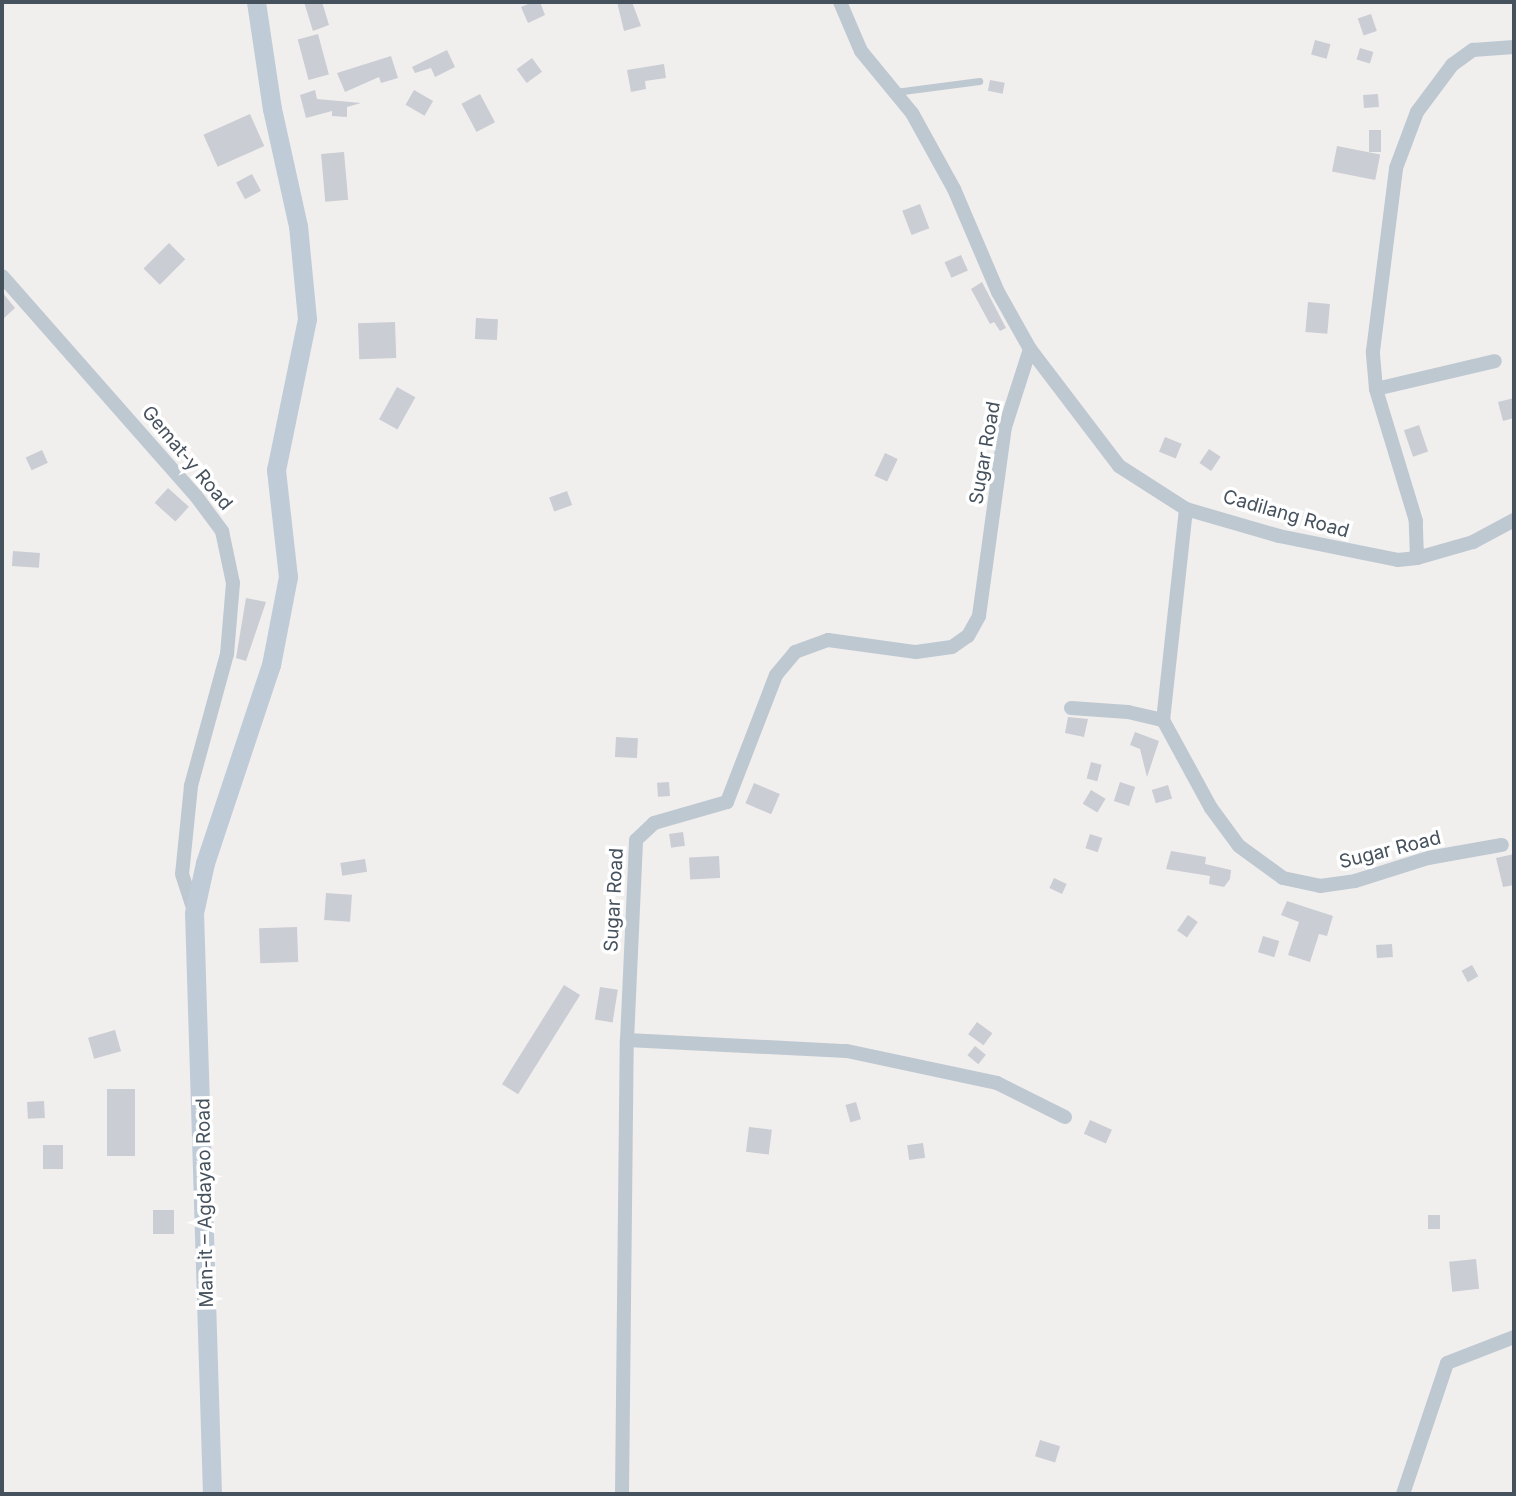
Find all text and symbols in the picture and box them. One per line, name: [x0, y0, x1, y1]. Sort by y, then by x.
street label: Sugar Road: [965, 400, 1005, 506]
street label: Gemat-y Road: [137, 401, 237, 515]
street label: Cadilang Road: [1220, 485, 1352, 543]
street label: Sugar Road: [1337, 826, 1443, 874]
street label: Sugar Road: [600, 847, 628, 953]
street label: Man-it – Agdayao Road: [192, 1098, 218, 1308]

